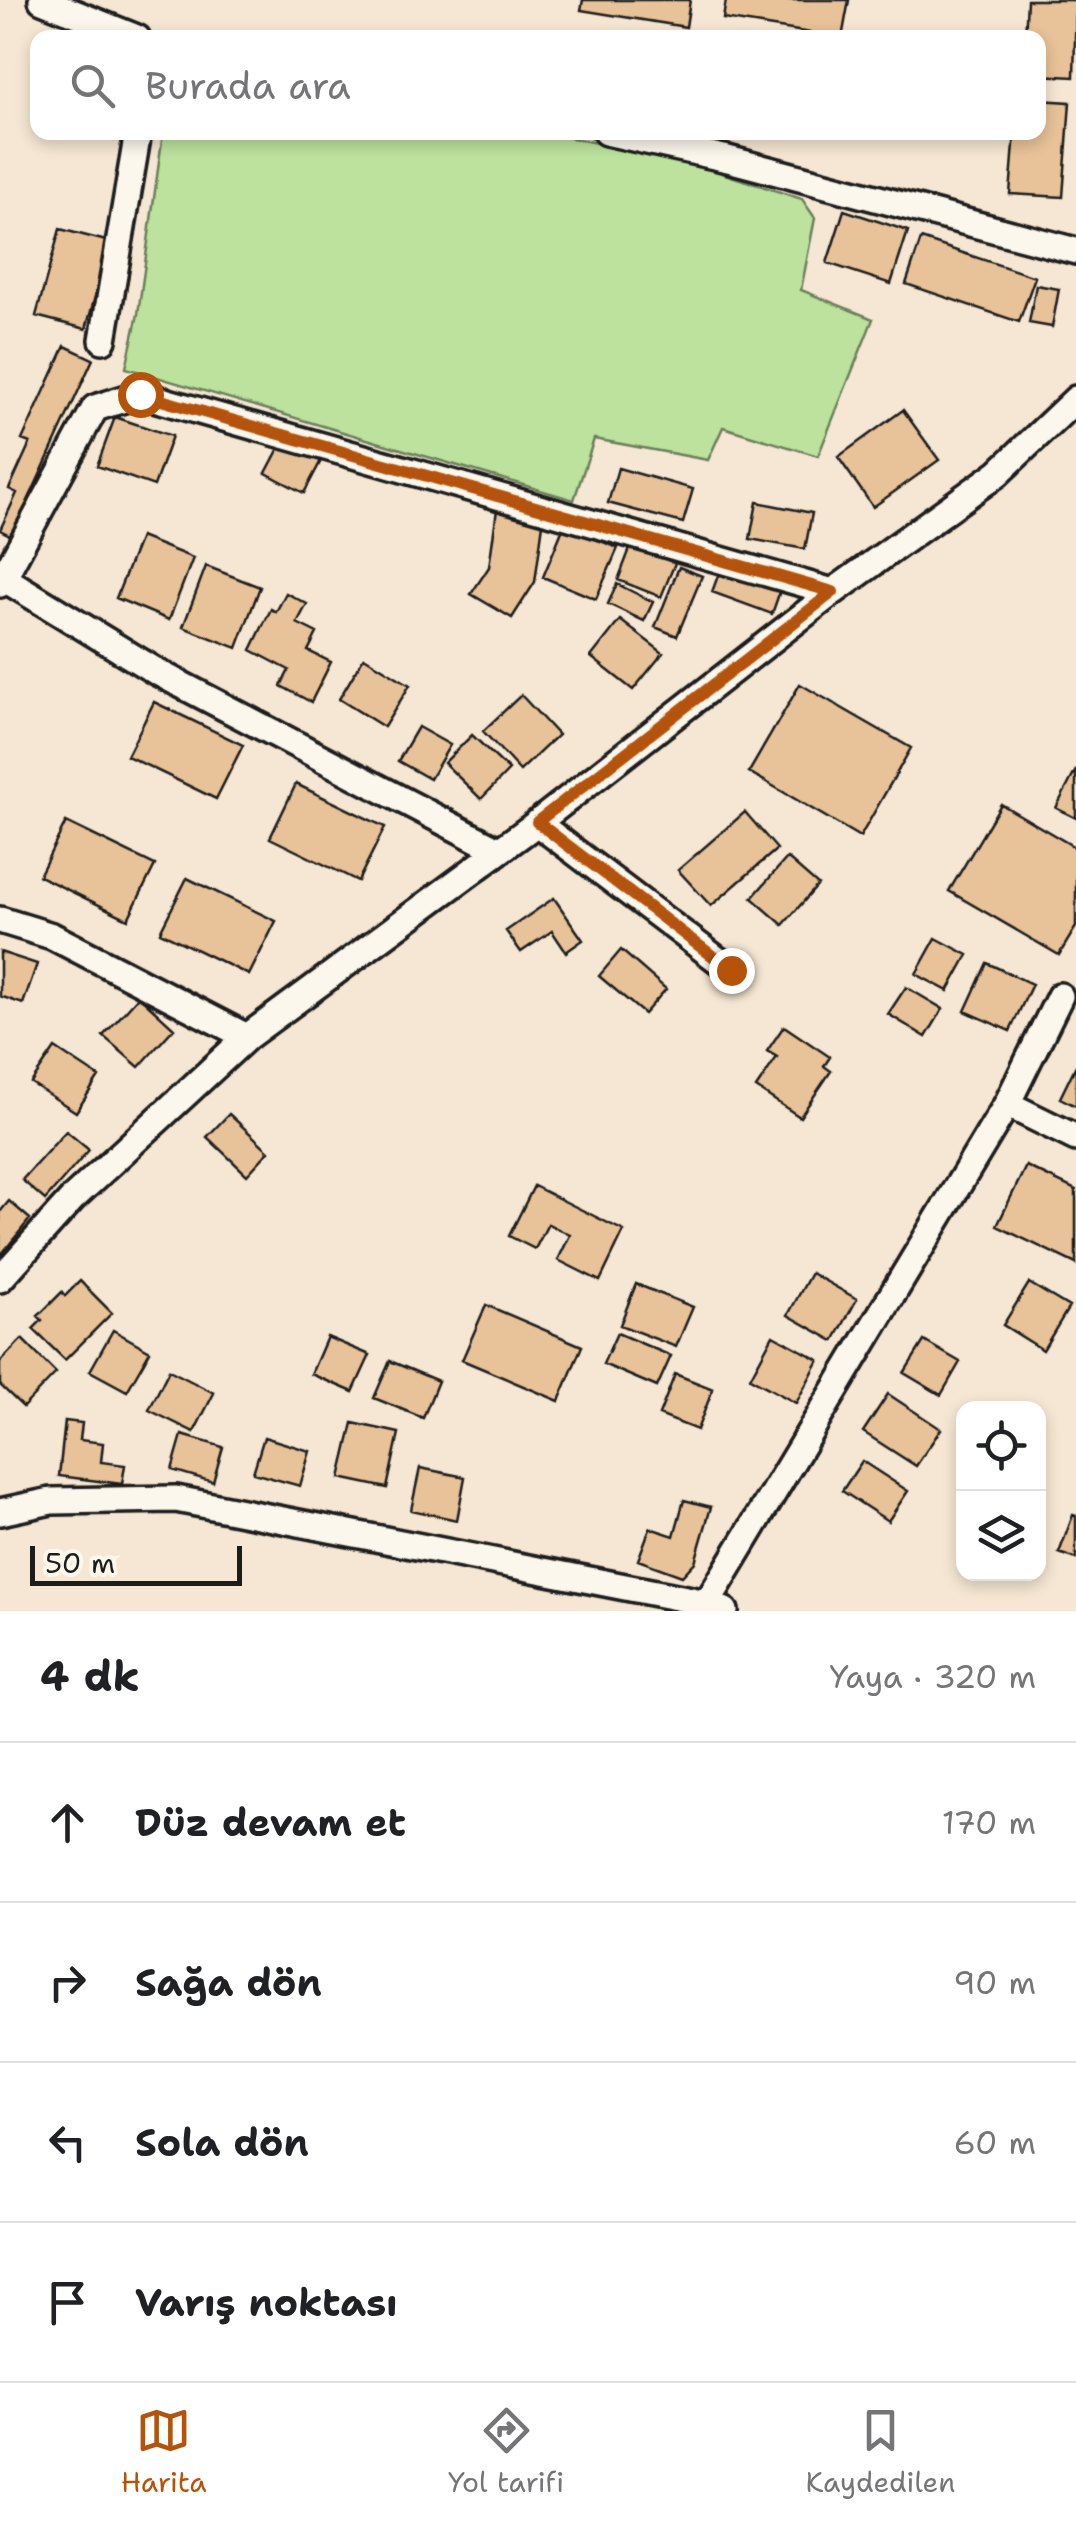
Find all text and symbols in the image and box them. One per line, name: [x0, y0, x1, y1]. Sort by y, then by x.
search box: [30, 30, 1046, 140]
icon: search: [65, 58, 120, 113]
text: Burada ara: [145, 60, 351, 111]
route start: [118, 372, 164, 418]
route end: [709, 948, 755, 994]
map controls: [956, 1401, 1046, 1581]
button: locate: [956, 1401, 1046, 1491]
button: layers: [956, 1491, 1046, 1581]
scale bar: [30, 1541, 242, 1586]
text: 50 m: [45, 1544, 115, 1582]
text: 4 dk: [40, 1648, 140, 1704]
text: Yaya · 320 m: [830, 1655, 1036, 1698]
icon: ahead: [40, 1795, 95, 1850]
text: Düz devam et: [135, 1797, 406, 1848]
text: 170 m: [942, 1801, 1036, 1844]
icon: right: [40, 1955, 95, 2010]
text: Sağa dön: [135, 1957, 322, 2008]
text: 90 m: [953, 1961, 1036, 2004]
icon: left: [40, 2115, 95, 2170]
text: Sola dön: [135, 2117, 309, 2168]
text: 60 m: [954, 2121, 1036, 2164]
icon: arrive: [40, 2275, 95, 2330]
text: Varış noktası: [135, 2277, 398, 2328]
tab: Harita: [121, 2403, 207, 2501]
tab: Yol tarifi: [448, 2403, 564, 2501]
tab: Kaydedilen: [806, 2403, 955, 2501]

